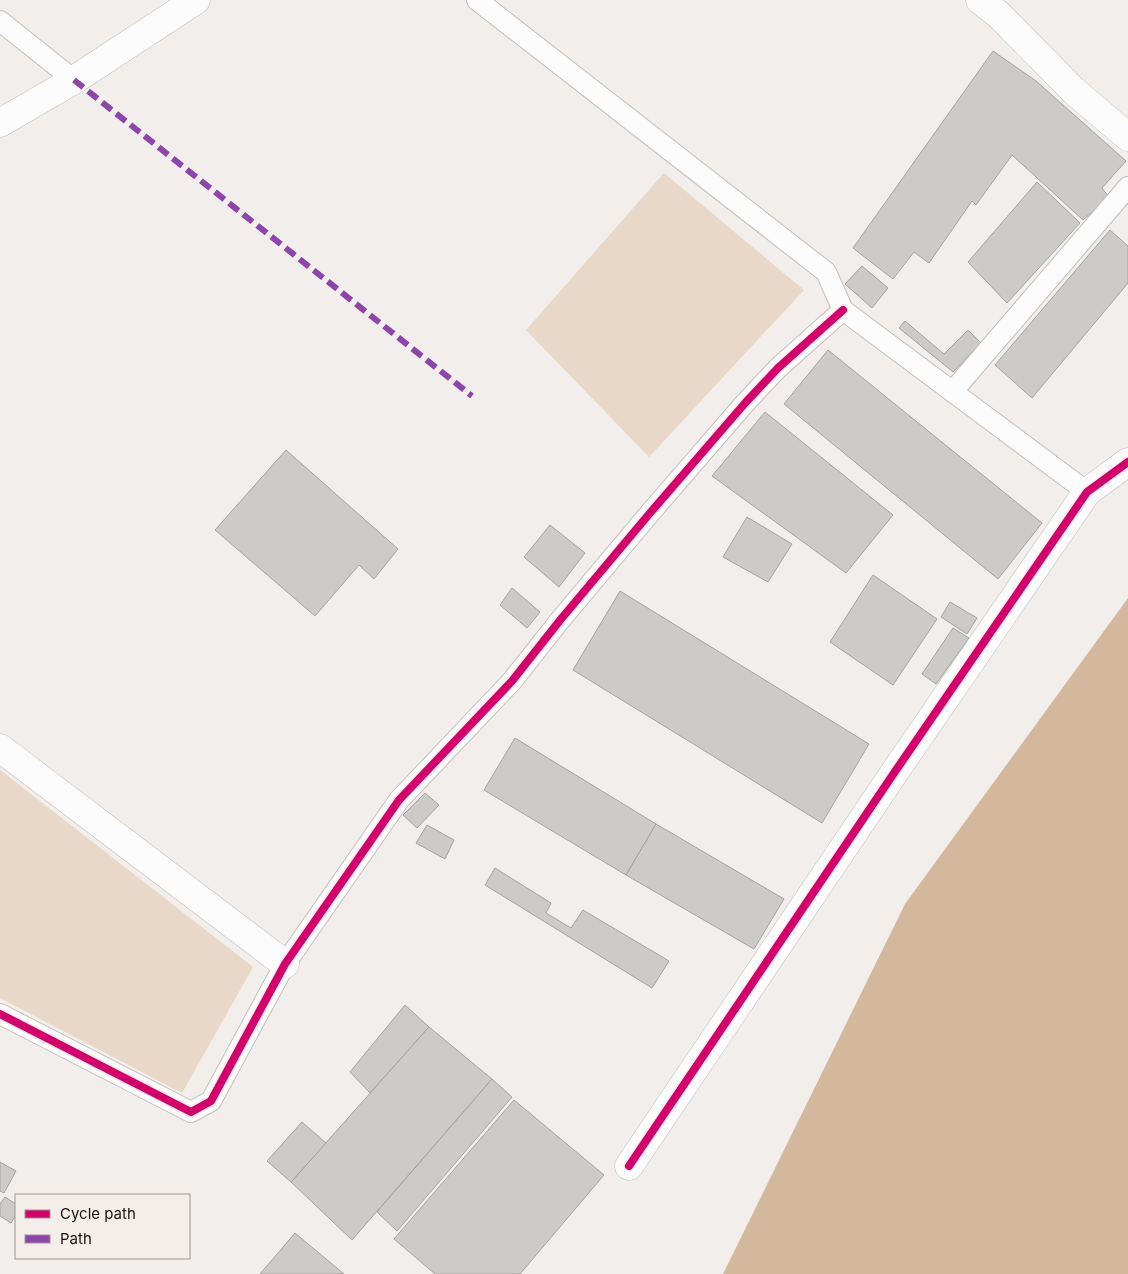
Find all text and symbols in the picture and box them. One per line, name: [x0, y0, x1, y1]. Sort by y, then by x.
legend: [15, 1194, 190, 1259]
text: Cycle path: [60, 1204, 136, 1223]
text: Path: [60, 1229, 92, 1248]

